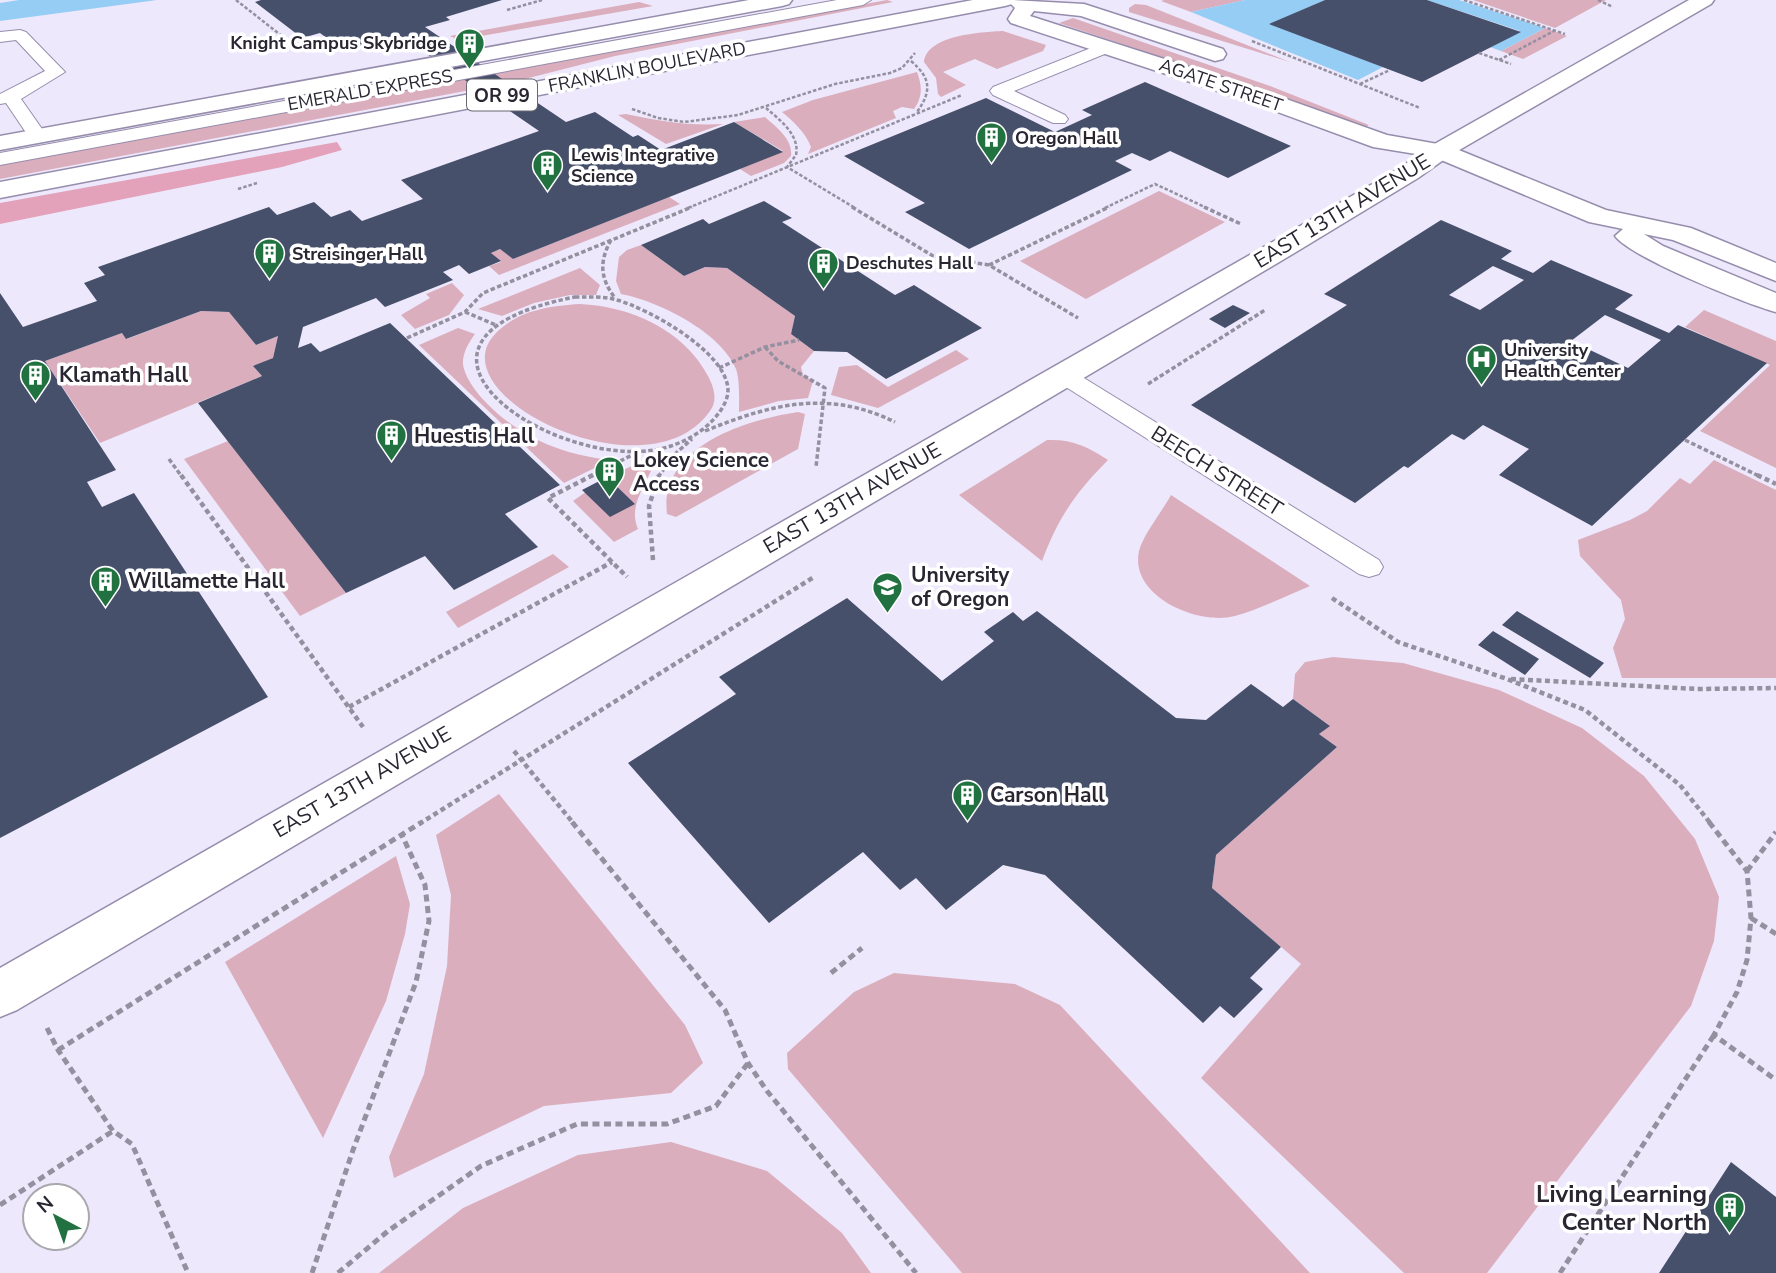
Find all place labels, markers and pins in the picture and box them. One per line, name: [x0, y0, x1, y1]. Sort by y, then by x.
building icon: Knight Campus Skybridge: [453, 26, 487, 70]
place label: Knight Campus Skybridge: [230, 31, 447, 55]
building icon: Oregon Hall: [975, 121, 1009, 165]
place label: Oregon Hall: [1015, 126, 1118, 150]
place label: Lewis Integrative Science: [571, 143, 715, 188]
building icon: Lewis Integrative Science: [531, 148, 565, 192]
building icon: Streisinger Hall: [252, 237, 286, 281]
place label: Streisinger Hall: [292, 242, 423, 266]
building icon: Deschutes Hall: [806, 246, 840, 290]
place label: Deschutes Hall: [846, 251, 973, 275]
place label: University Health Center: [1504, 338, 1621, 383]
hospital icon: University Health Center: [1464, 343, 1498, 387]
building icon: Klamath Hall: [19, 358, 53, 402]
place label: Klamath Hall: [59, 361, 188, 389]
building icon: Huestis Hall: [374, 419, 408, 463]
place label: Huestis Hall: [414, 422, 535, 450]
place label: Lokey Science Access: [633, 446, 769, 498]
building icon: Lokey Science Access: [593, 455, 627, 499]
place label: University of Oregon: [911, 561, 1010, 613]
building icon: Willamette Hall: [88, 564, 122, 608]
place label: Willamette Hall: [128, 567, 285, 595]
school or university icon: University of Oregon: [871, 570, 905, 614]
building icon: Carson Hall: [950, 778, 984, 822]
place label: Carson Hall: [990, 781, 1105, 809]
place label: Living Learning Center North: [1536, 1178, 1707, 1238]
building icon: Living Learning Center North: [1713, 1191, 1747, 1235]

